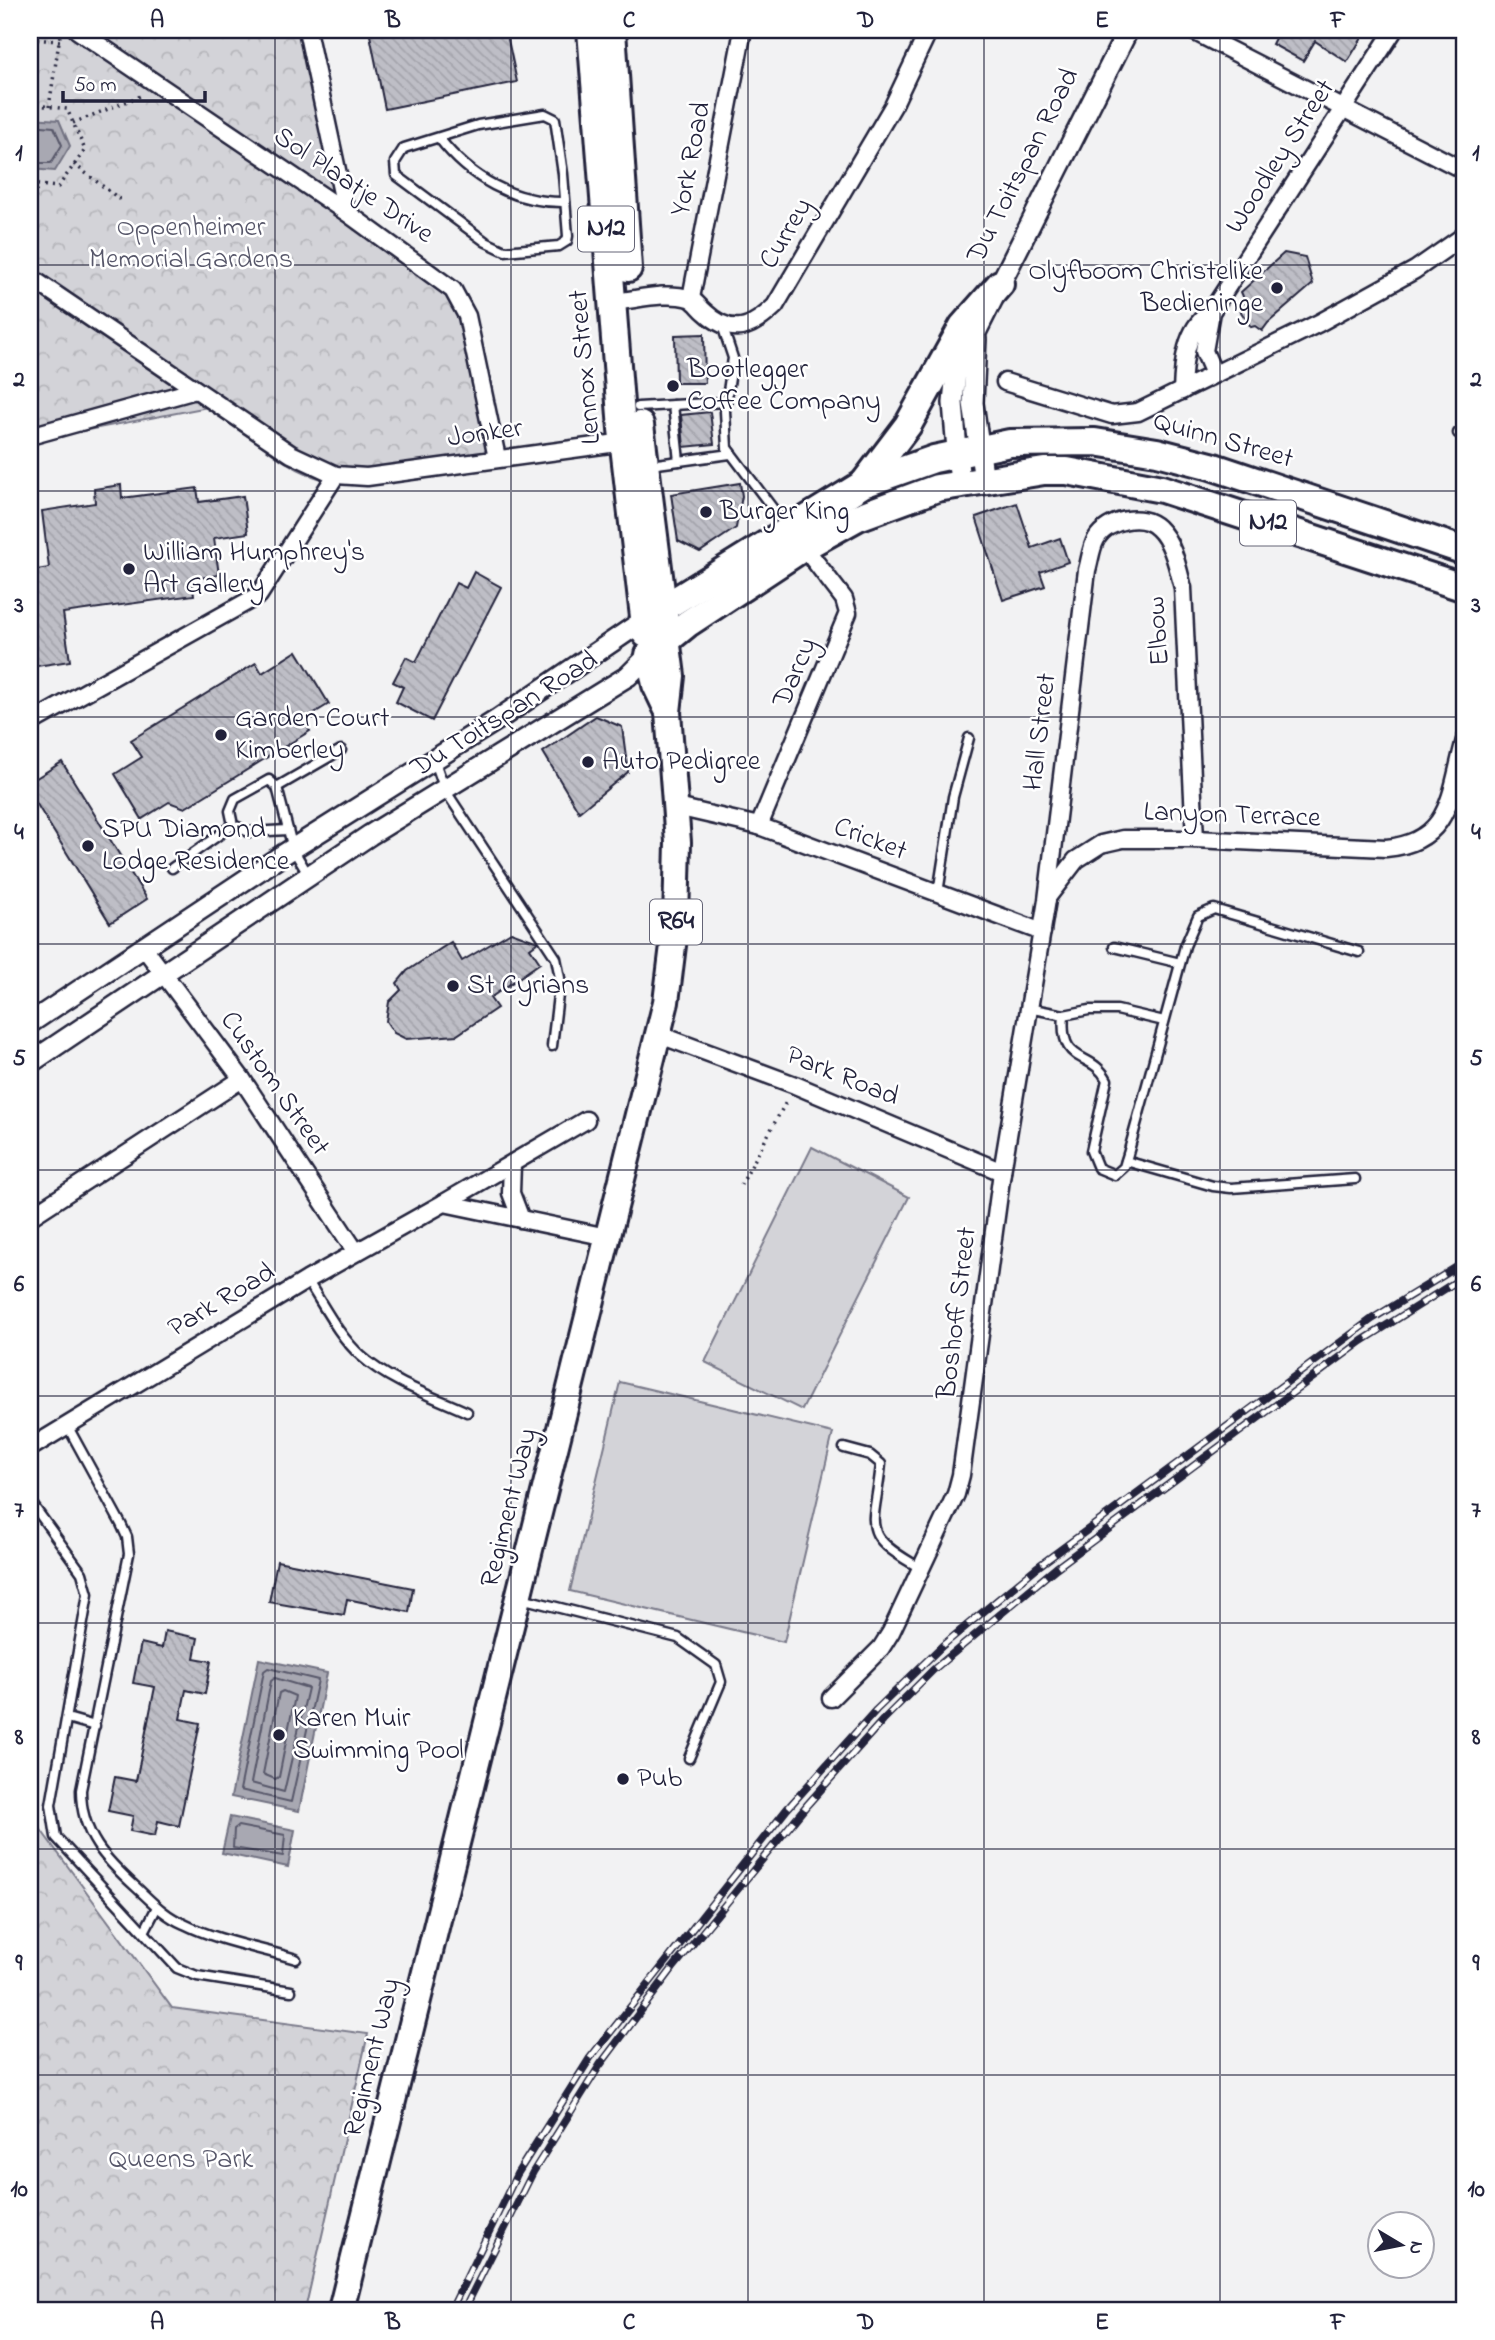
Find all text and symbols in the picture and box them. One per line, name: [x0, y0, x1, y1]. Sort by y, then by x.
text: A: [150, 5, 164, 38]
text: B: [384, 5, 401, 38]
text: C: [623, 5, 636, 38]
text: D: [857, 5, 874, 38]
text: E: [1095, 5, 1109, 38]
text: F: [1330, 5, 1346, 38]
scale bar: [63, 60, 205, 104]
street label: Du Toitspan Road: [957, 61, 1091, 271]
text: 50 m: [74, 71, 117, 101]
street label: Woodley Street: [1216, 72, 1346, 242]
street label: York Road: [661, 98, 723, 220]
street label: Sol Plaatje Drive: [264, 117, 442, 255]
text: 1: [15, 138, 23, 171]
text: 1: [1472, 138, 1480, 171]
street label: Currey: [750, 191, 824, 277]
road number: N12: [578, 206, 634, 252]
park label: Oppenheimer Memorial Gardens: [89, 208, 293, 281]
place label: Olyfboom Christelike Bedieninge: [1028, 252, 1263, 325]
marker: Olyfboom Christelike Bedieninge: [1269, 280, 1285, 296]
street label: Lennox Street: [559, 288, 613, 446]
place label: Bootlegger Coffee Company: [686, 350, 881, 423]
text: 2: [12, 364, 25, 397]
text: 2: [1469, 364, 1482, 397]
marker: Bootlegger Coffee Company: [665, 378, 681, 394]
street label: Quinn Street: [1148, 401, 1298, 481]
street label: Jonker: [445, 408, 526, 460]
place label: Burger King: [719, 492, 849, 533]
road number: N12: [1240, 500, 1296, 545]
marker: Burger King: [698, 504, 714, 520]
place label: William Humphrey's Art Gallery: [143, 533, 365, 606]
marker: William Humphrey's Art Gallery: [121, 561, 137, 577]
text: 3: [13, 590, 24, 623]
text: 3: [1470, 590, 1481, 623]
street label: Elbow: [1136, 595, 1182, 667]
street label: Darcy: [763, 632, 829, 715]
street label: Du Toitspan Road: [403, 641, 607, 790]
street label: Hall Street: [1013, 671, 1069, 793]
place label: Garden Court Kimberley: [235, 699, 389, 772]
marker: Garden Court Kimberley: [213, 727, 229, 743]
place label: Auto Pedigree: [602, 742, 761, 783]
marker: Auto Pedigree: [580, 754, 596, 770]
street label: Lanyon Terrace: [1143, 792, 1322, 840]
street label: Cricket: [827, 807, 913, 873]
place label: SPU Diamond Lodge Residence: [102, 810, 290, 883]
text: 4: [14, 817, 24, 850]
text: 4: [1471, 817, 1481, 850]
marker: SPU Diamond Lodge Residence: [80, 838, 96, 854]
road number: R64: [650, 900, 702, 945]
place label: St Cyrians: [467, 966, 589, 1007]
marker: St Cyrians: [445, 978, 461, 994]
street label: Custom Street: [209, 1003, 339, 1165]
street label: Park Road: [779, 1036, 905, 1118]
text: 5: [12, 1043, 26, 1076]
text: 5: [1469, 1043, 1483, 1076]
street label: Boshoff Street: [927, 1225, 989, 1402]
street label: Park Road: [161, 1253, 284, 1349]
text: 6: [14, 1269, 25, 1302]
text: 6: [1471, 1269, 1482, 1302]
street label: Regiment Way: [470, 1424, 550, 1592]
text: 7: [14, 1495, 24, 1528]
text: 7: [1471, 1495, 1481, 1528]
place label: Karen Muir Swimming Pool: [293, 1699, 464, 1772]
text: 8: [14, 1722, 24, 1755]
text: 8: [1471, 1722, 1481, 1755]
marker: Karen Muir Swimming Pool: [271, 1727, 287, 1743]
place label: Pub: [637, 1759, 682, 1800]
marker: Pub: [615, 1771, 631, 1787]
text: 9: [15, 1948, 24, 1981]
text: 9: [1472, 1948, 1481, 1981]
street label: Regiment Way: [333, 1974, 413, 2142]
park label: Queens Park: [109, 2140, 254, 2181]
text: 10: [10, 2174, 28, 2207]
text: 10: [1467, 2174, 1485, 2207]
north arrow: [1366, 2210, 1436, 2280]
text: N: [1401, 2239, 1430, 2256]
text: A: [150, 2307, 164, 2340]
text: B: [384, 2307, 401, 2340]
text: C: [623, 2307, 636, 2340]
text: D: [857, 2307, 874, 2340]
text: E: [1095, 2307, 1109, 2340]
text: F: [1330, 2307, 1346, 2340]

